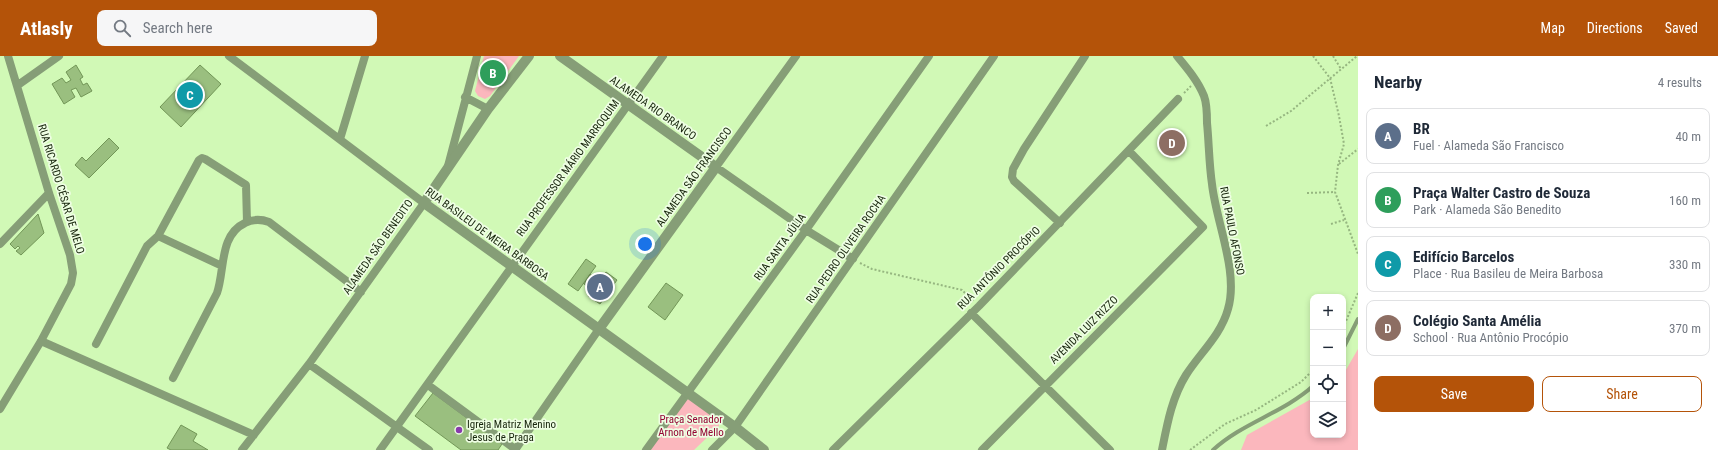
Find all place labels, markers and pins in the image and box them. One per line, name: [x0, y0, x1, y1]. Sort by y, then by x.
pin: B: [480, 58, 506, 88]
pin: C: [177, 80, 203, 110]
pin: D: [1159, 128, 1185, 158]
pin: A: [587, 272, 613, 302]
place label: Igreja Matriz Menino Jesus de Praga: [467, 418, 557, 444]
marker: Igreja Matriz Menino Jesus de Praga: [454, 425, 464, 435]

